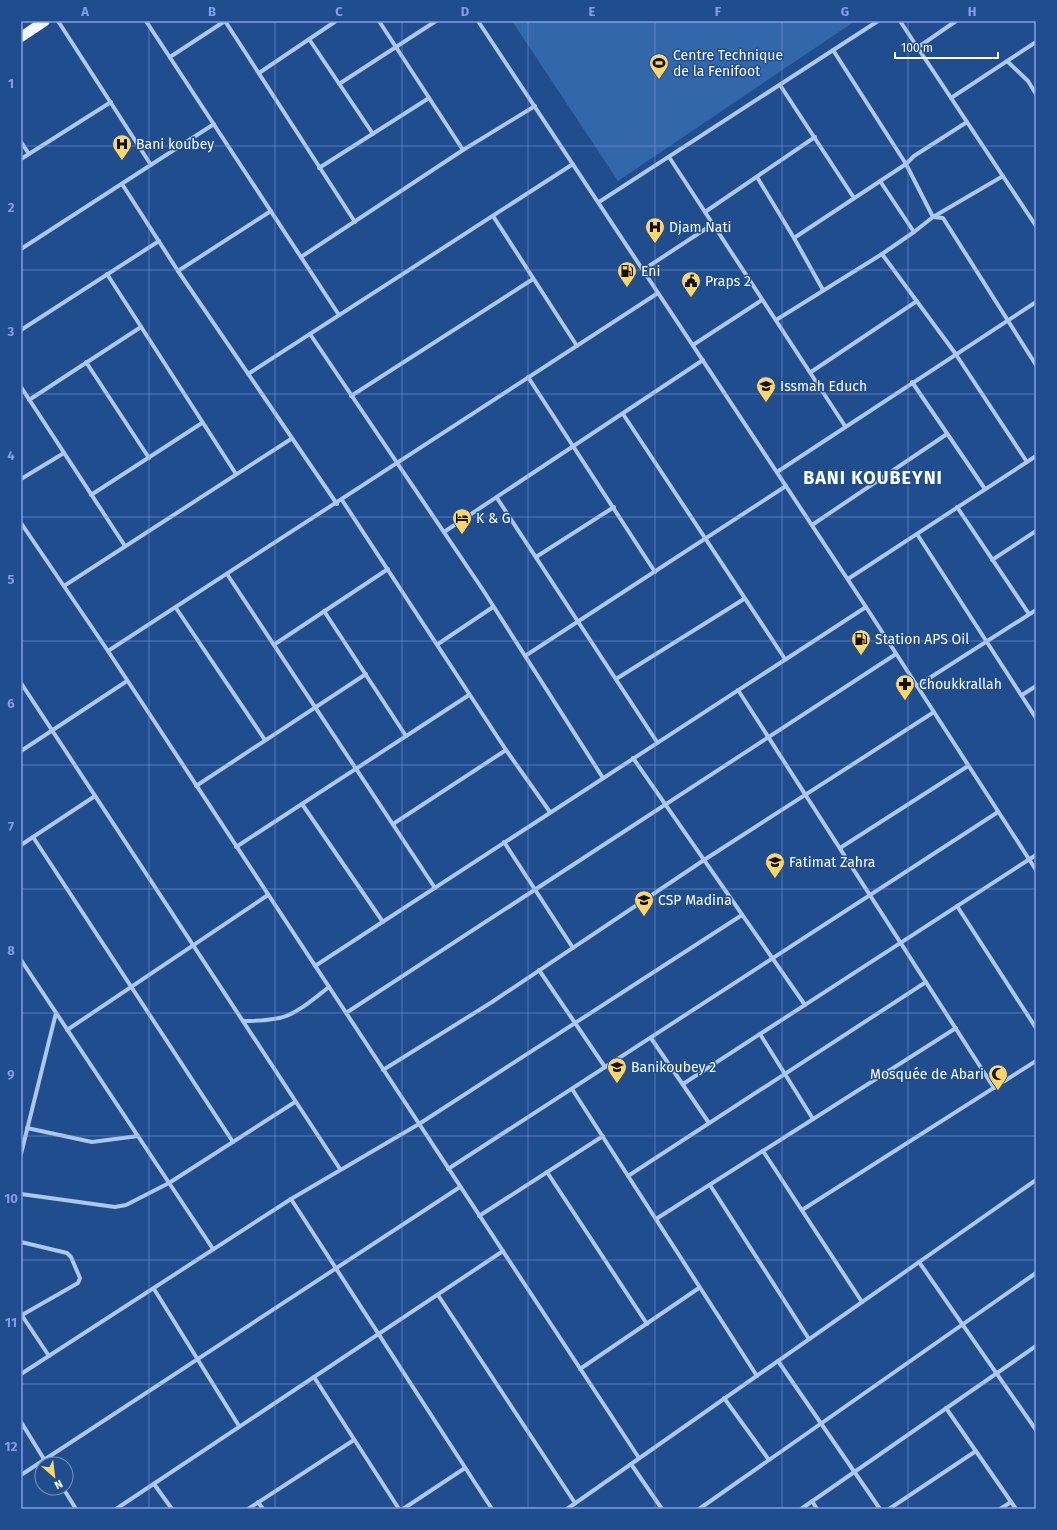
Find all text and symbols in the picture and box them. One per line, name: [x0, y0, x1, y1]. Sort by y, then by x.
text: A: [80, 4, 89, 19]
text: B: [208, 4, 216, 19]
text: C: [335, 4, 343, 19]
text: D: [461, 4, 470, 19]
text: E: [589, 4, 596, 19]
text: F: [715, 4, 722, 19]
text: G: [841, 4, 849, 19]
text: H: [968, 4, 976, 19]
scale bar: [895, 34, 998, 60]
text: 100 m: [901, 41, 933, 55]
place label: Centre Technique de la Fenifoot: [673, 47, 783, 80]
sports icon: Centre Technique de la Fenifoot: [648, 52, 670, 80]
text: 1: [8, 76, 14, 91]
hospital icon: Bani koubey: [111, 133, 133, 161]
place label: Bani koubey: [136, 136, 214, 153]
text: 2: [8, 200, 15, 215]
hospital icon: Djam Nati: [644, 216, 666, 244]
place label: Djam Nati: [669, 219, 731, 236]
fuel station icon: Eni: [616, 260, 638, 288]
place label: Eni: [641, 263, 661, 280]
public building icon: Praps 2: [680, 270, 702, 298]
place label: Praps 2: [705, 273, 751, 290]
text: 3: [7, 324, 15, 339]
school or university icon: Issmah Educh: [755, 375, 777, 403]
place label: Issmah Educh: [780, 378, 867, 395]
text: 4: [7, 448, 15, 463]
district label: BANI KOUBEYNI: [803, 467, 943, 489]
hotel icon: K & G: [451, 507, 473, 535]
place label: K & G: [476, 510, 511, 527]
text: 5: [8, 572, 15, 587]
fuel station icon: Station APS Oil: [850, 628, 872, 656]
place label: Station APS Oil: [875, 631, 969, 648]
pharmacy icon: Choukkrallah: [894, 673, 916, 701]
place label: Choukkrallah: [919, 676, 1002, 693]
text: 6: [7, 696, 15, 711]
text: 7: [8, 819, 14, 834]
school or university icon: Fatimat Zahra: [764, 851, 786, 879]
place label: Fatimat Zahra: [789, 854, 875, 871]
school or university icon: CSP Madina: [633, 889, 655, 917]
place label: CSP Madina: [658, 892, 732, 909]
text: 8: [7, 943, 15, 958]
school or university icon: Banikoubey 2: [606, 1056, 628, 1084]
place label: Banikoubey 2: [631, 1059, 716, 1076]
mosque icon: Mosquée de Abari: [987, 1063, 1009, 1091]
place label: Mosquée de Abari: [870, 1066, 984, 1083]
text: 9: [7, 1067, 15, 1082]
text: 10: [4, 1191, 18, 1206]
text: 11: [5, 1315, 17, 1330]
text: 12: [5, 1439, 18, 1454]
north arrow: [34, 1456, 74, 1496]
text: N: [52, 1477, 65, 1492]

